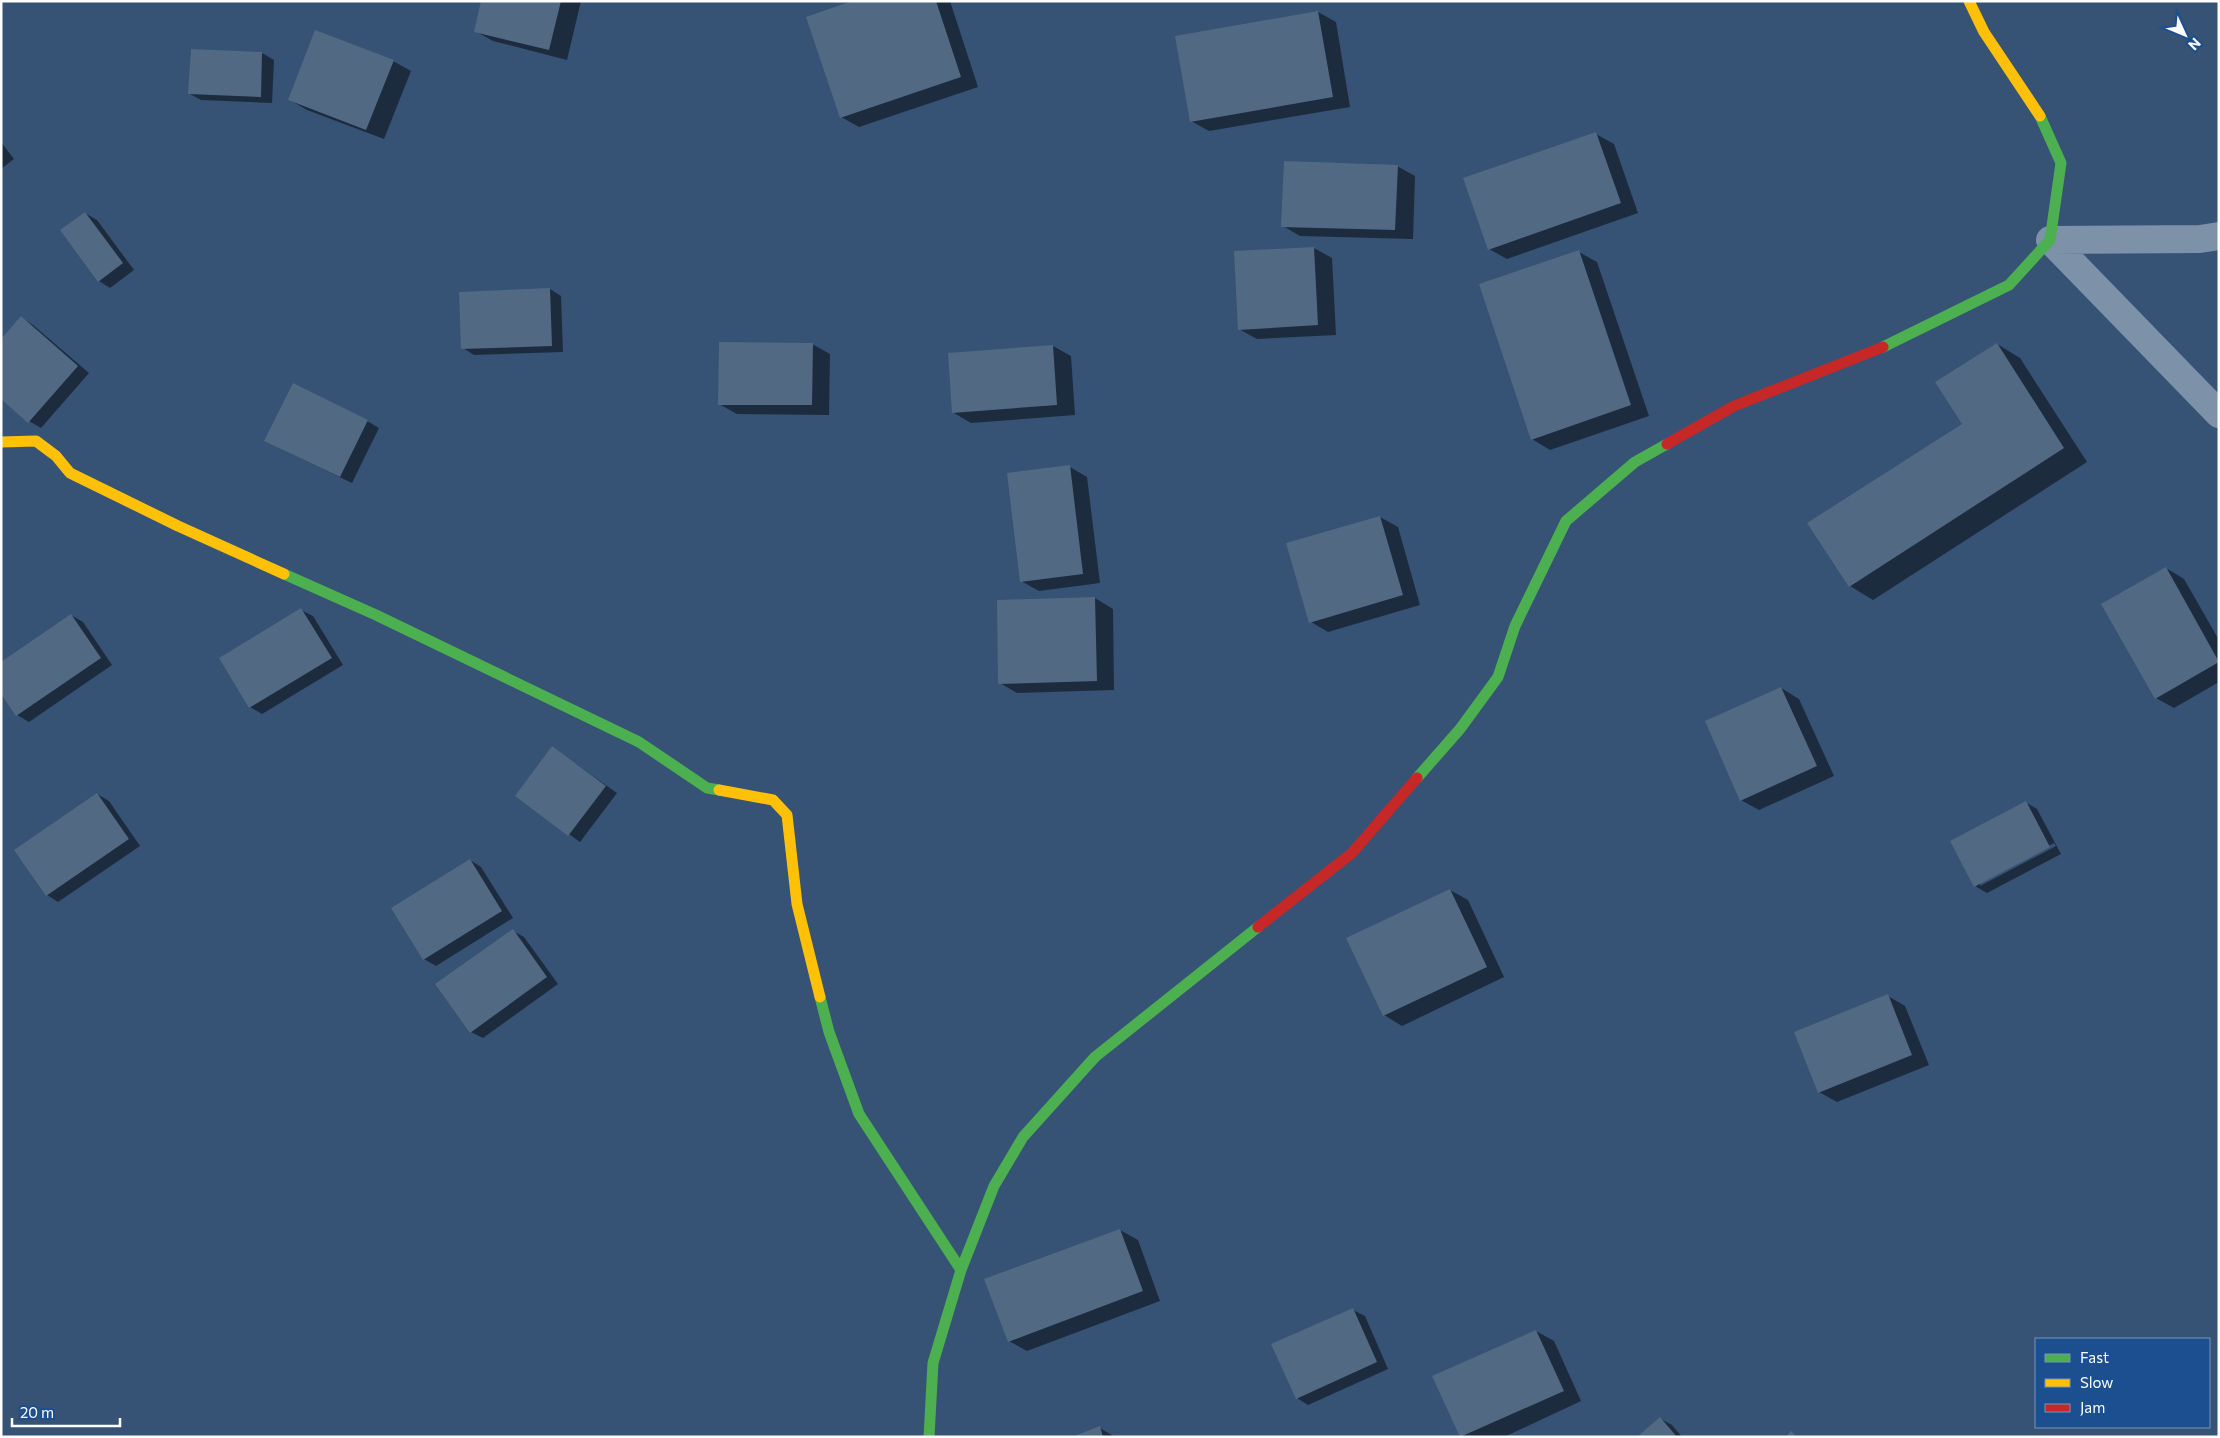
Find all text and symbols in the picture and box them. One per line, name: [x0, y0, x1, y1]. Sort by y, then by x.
north arrow: [2160, 10, 2210, 60]
text: N: [2185, 35, 2204, 54]
legend: [2035, 1338, 2210, 1428]
text: Fast: [2080, 1348, 2109, 1366]
text: Slow: [2080, 1373, 2113, 1391]
scale bar: [12, 1396, 120, 1428]
text: Jam: [2080, 1398, 2105, 1416]
text: 20 m: [20, 1403, 54, 1421]

